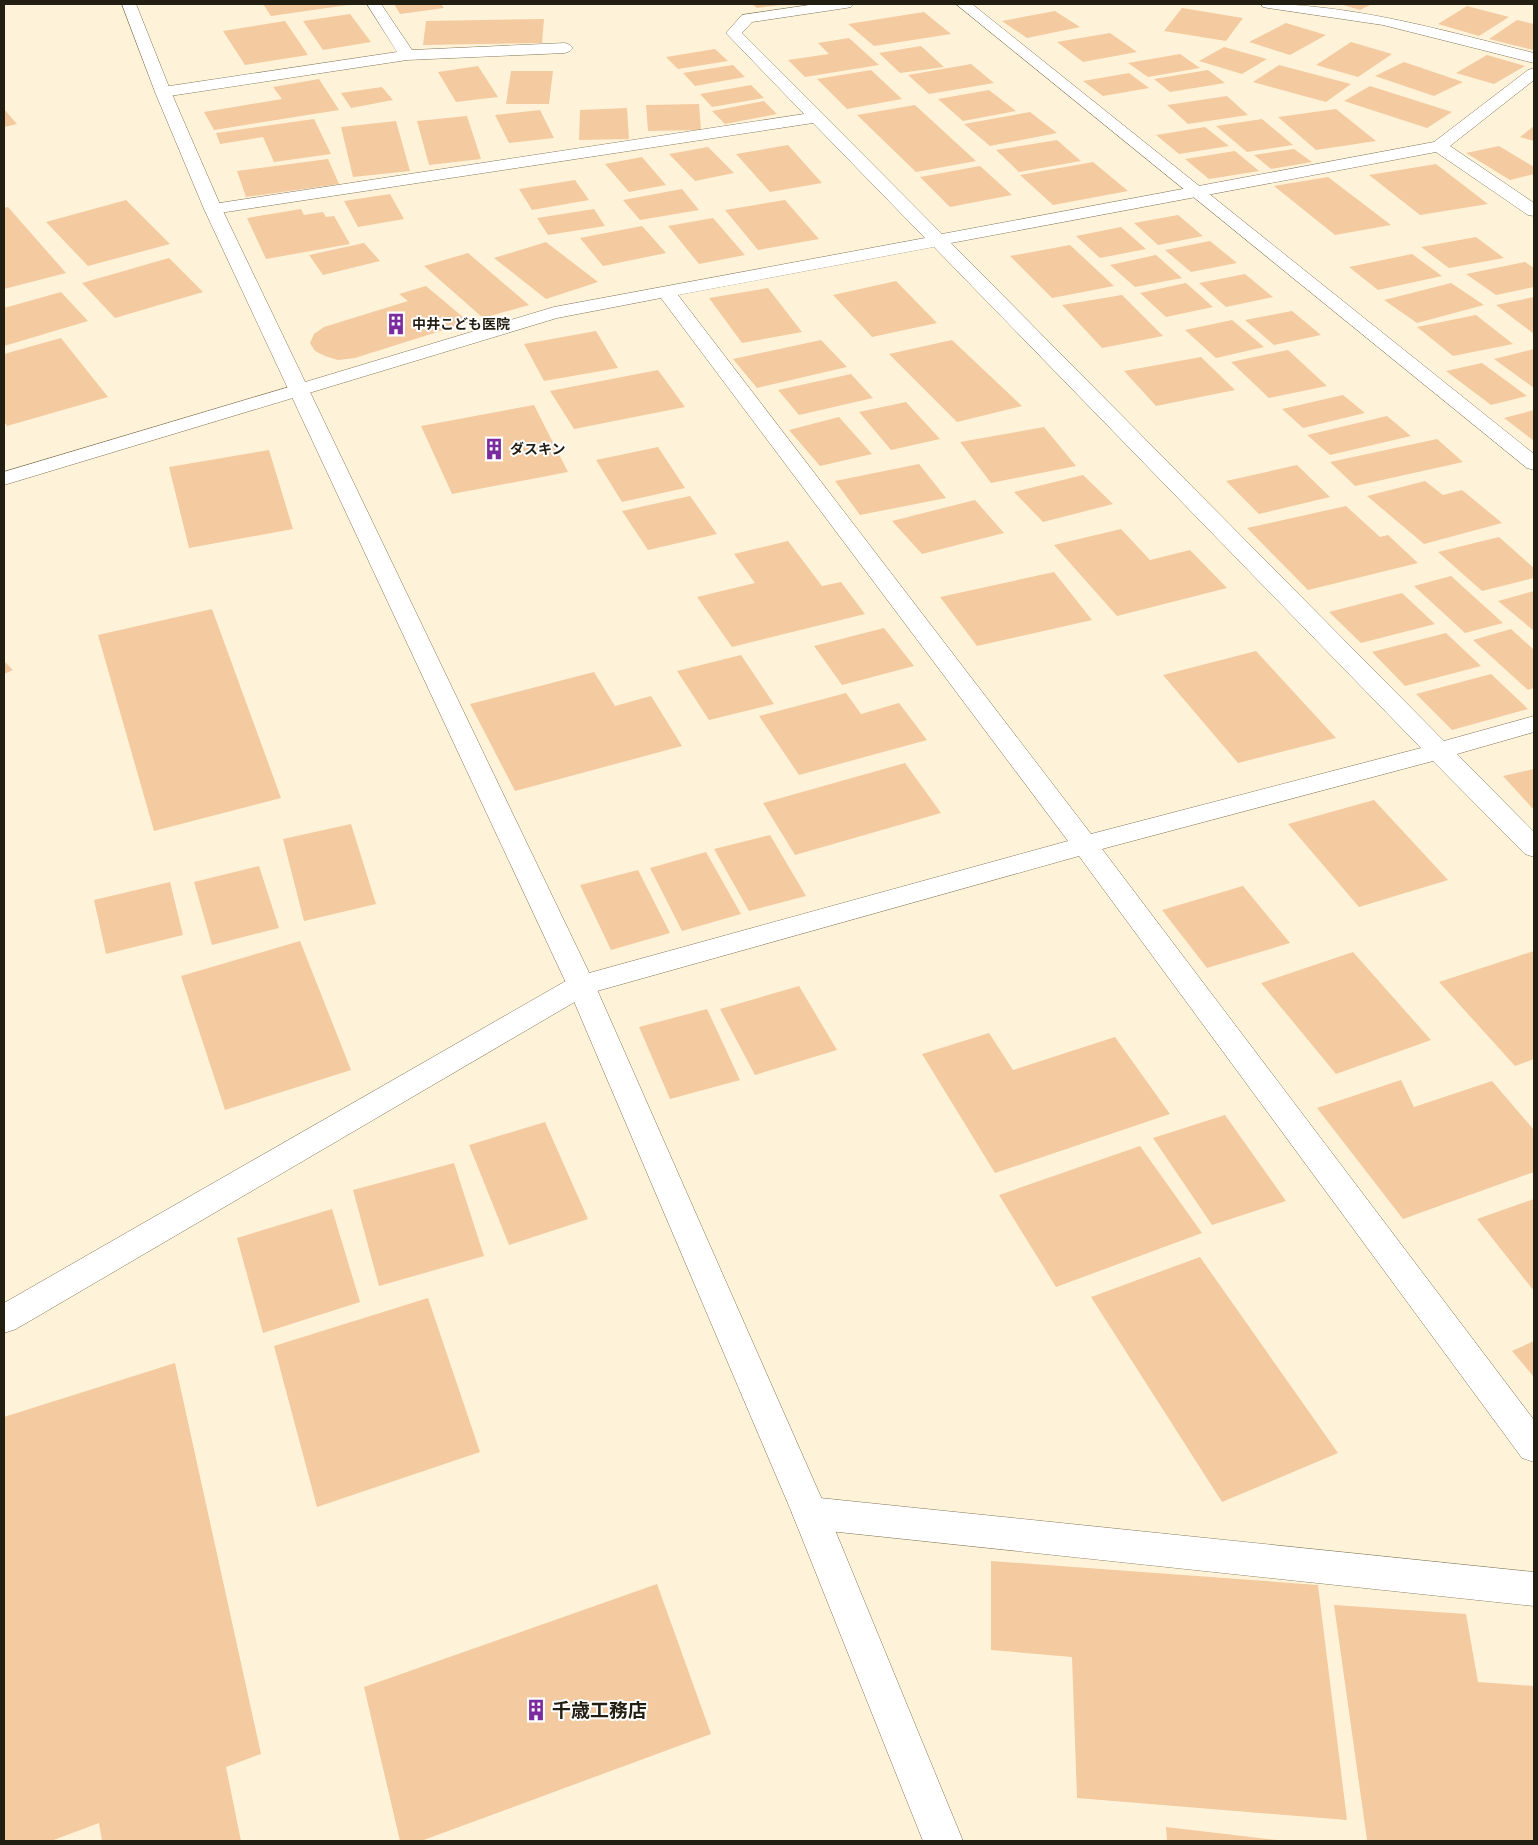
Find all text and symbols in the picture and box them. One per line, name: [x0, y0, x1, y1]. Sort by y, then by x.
building icon: 中井こども医院: [383, 311, 409, 337]
place label: 中井こども医院: [412, 316, 510, 332]
building icon: ダスキン: [481, 436, 507, 462]
place label: ダスキン: [510, 441, 566, 457]
building icon: 千歳工務店: [523, 1697, 549, 1723]
place label: 千歳工務店: [552, 1699, 647, 1721]

